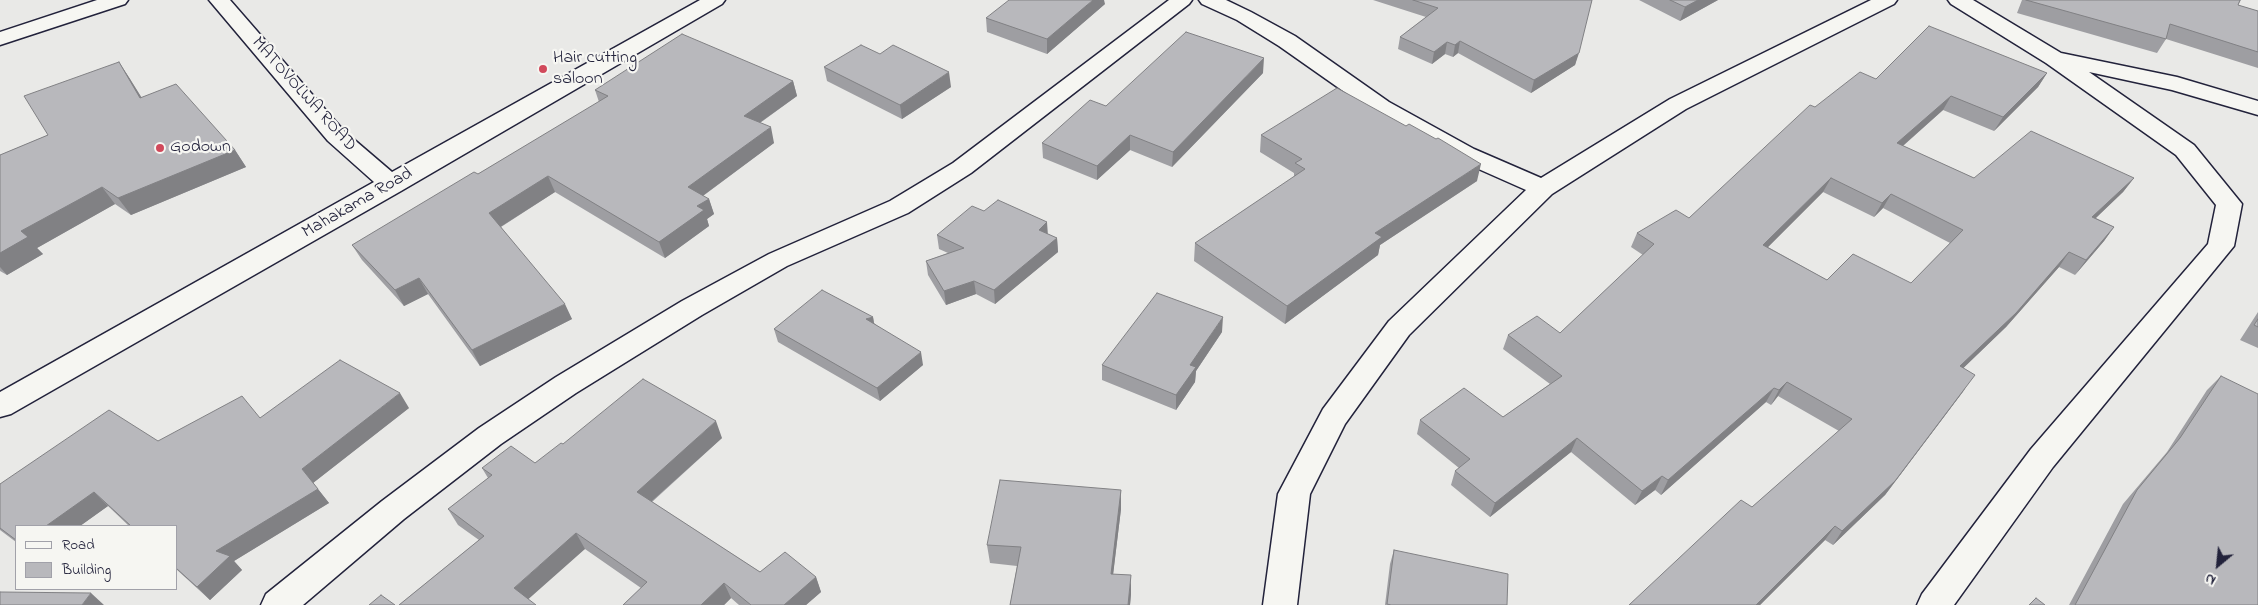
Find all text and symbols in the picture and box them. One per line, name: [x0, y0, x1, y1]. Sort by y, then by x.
street label: MATOVOLWA ROAD: [246, 33, 360, 157]
place label: Hair cutting saloon: [553, 48, 637, 90]
marker: Hair cutting saloon: [537, 63, 549, 75]
place label: Godown: [170, 137, 231, 159]
marker: Godown: [154, 142, 166, 154]
street label: Mahakama Road: [299, 164, 417, 244]
legend: [15, 525, 178, 590]
text: Road: [62, 534, 95, 556]
north arrow: [2193, 540, 2243, 590]
text: Building: [62, 559, 111, 581]
text: N: [2202, 567, 2220, 590]

